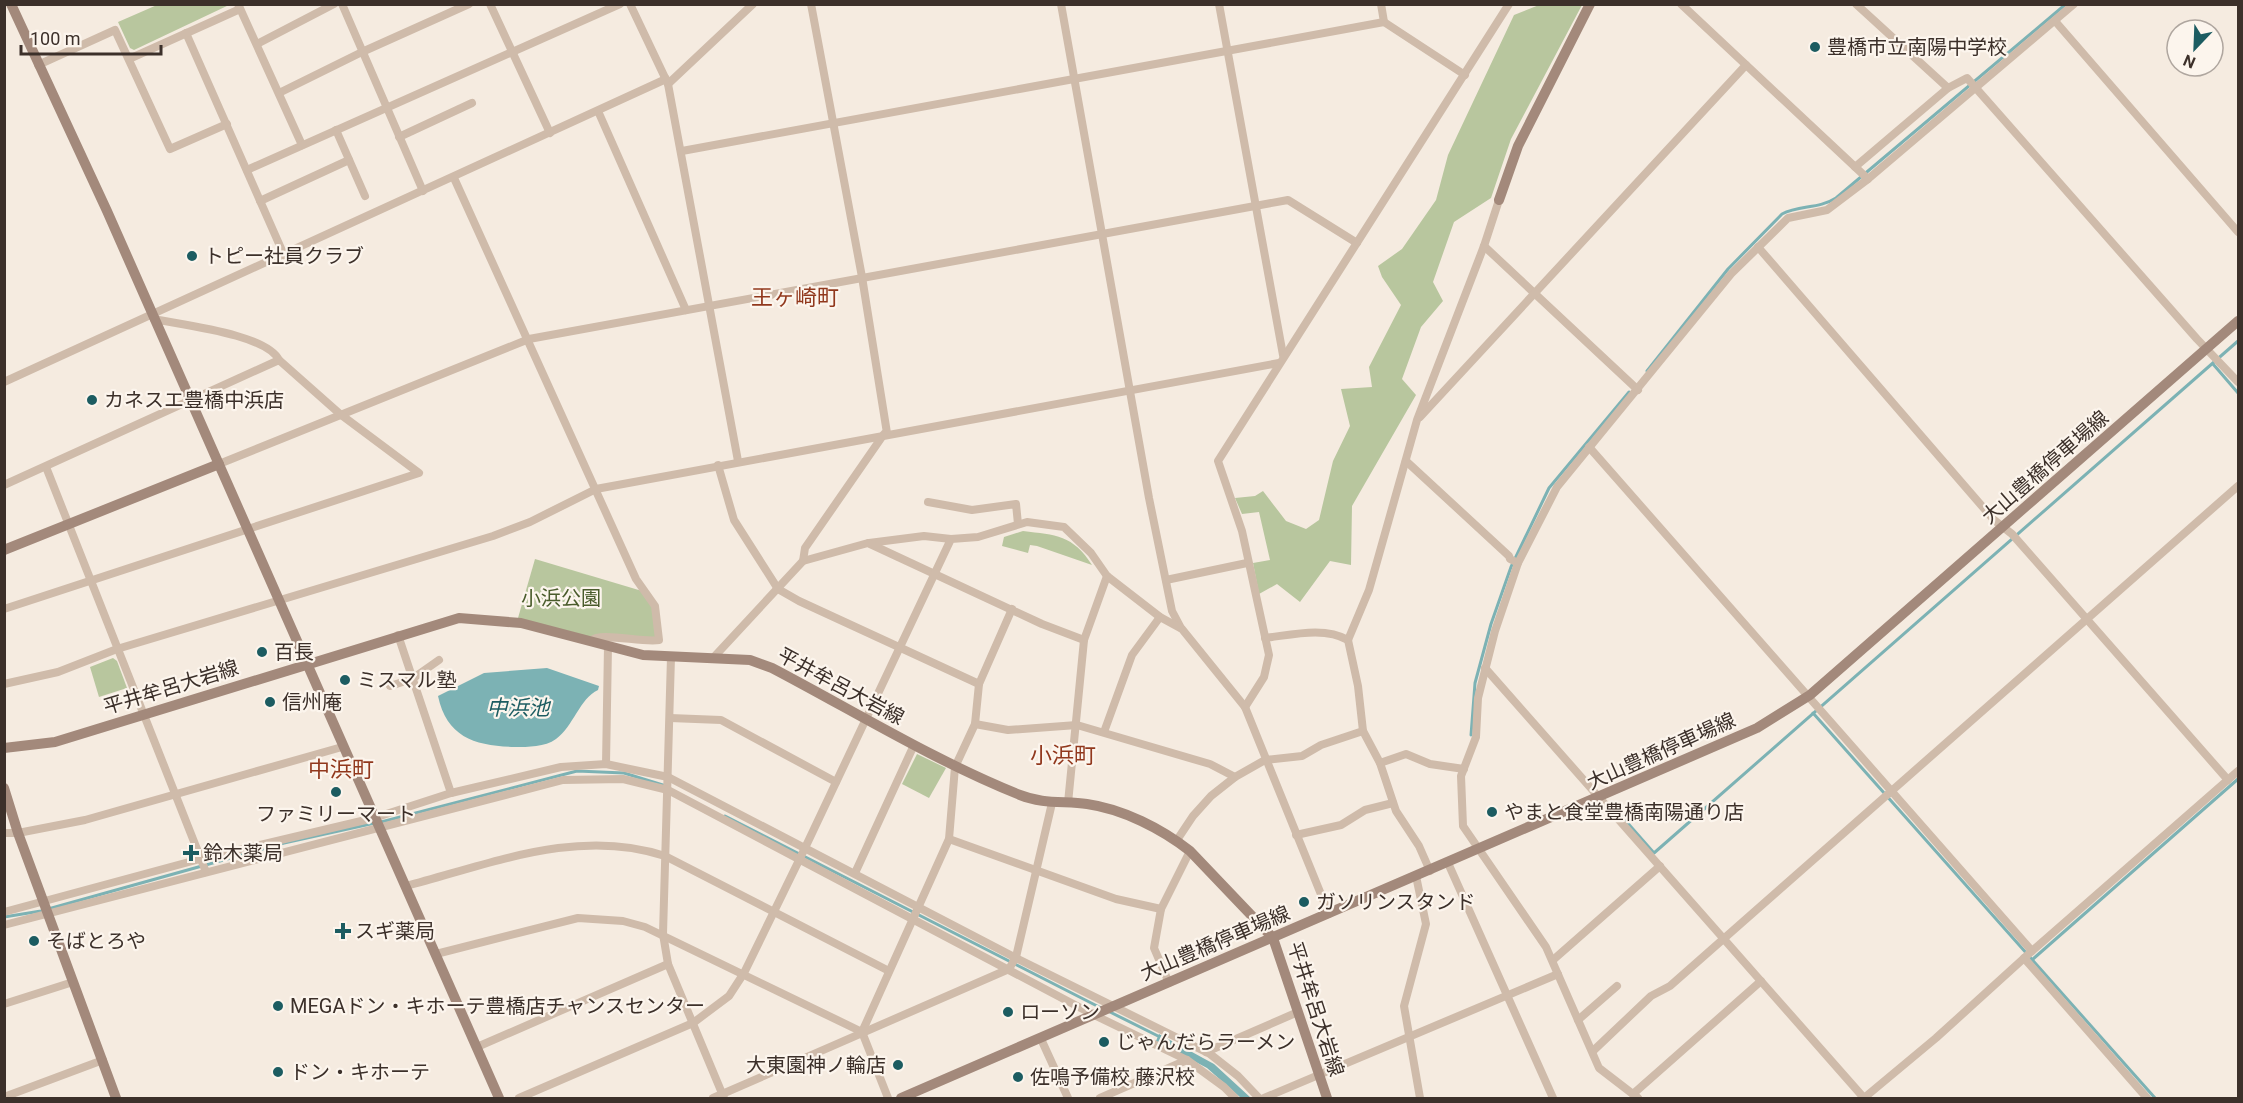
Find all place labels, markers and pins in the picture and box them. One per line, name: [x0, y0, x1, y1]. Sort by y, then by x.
place label: 豊橋市立南陽中学校: [1827, 35, 2007, 59]
marker: 豊橋市立南陽中学校: [1808, 40, 1822, 54]
place label: トピー社員クラブ: [204, 244, 364, 268]
marker: トピー社員クラブ: [185, 249, 199, 263]
place label: カネスエ豊橋中浜店: [104, 388, 284, 412]
marker: カネスエ豊橋中浜店: [85, 393, 99, 407]
place label: 百長: [274, 640, 314, 664]
marker: 百長: [255, 645, 269, 659]
place label: ミスマル塾: [357, 668, 456, 692]
marker: ミスマル塾: [338, 673, 352, 687]
place label: 信州庵: [282, 690, 342, 714]
marker: 信州庵: [263, 695, 277, 709]
marker: ファミリーマート: [329, 785, 343, 799]
place label: やまと食堂豊橋南陽通り店: [1504, 800, 1744, 824]
place label: ファミリーマート: [256, 802, 416, 826]
marker: やまと食堂豊橋南陽通り店: [1485, 805, 1499, 819]
place label: 鈴木薬局: [203, 841, 283, 865]
marker: 鈴木薬局: [184, 846, 198, 860]
place label: ガソリンスタンド: [1316, 890, 1476, 914]
marker: ガソリンスタンド: [1297, 895, 1311, 909]
place label: スギ薬局: [355, 919, 435, 943]
marker: スギ薬局: [336, 924, 350, 938]
place label: そばとろや: [46, 929, 146, 953]
marker: そばとろや: [27, 934, 41, 948]
place label: MEGAドン・キホーテ豊橋店チャンスセンター: [290, 994, 705, 1018]
marker: MEGAドン・キホーテ豊橋店チャンスセンター: [271, 999, 285, 1013]
place label: ローソン: [1020, 1000, 1100, 1024]
marker: ローソン: [1001, 1005, 1015, 1019]
place label: じゃんだらラーメン: [1116, 1030, 1295, 1054]
marker: じゃんだらラーメン: [1097, 1035, 1111, 1049]
place label: 大東園神ノ輪店: [746, 1053, 886, 1077]
marker: 大東園神ノ輪店: [891, 1058, 905, 1072]
place label: ドン・キホーテ: [290, 1060, 430, 1084]
marker: ドン・キホーテ: [271, 1065, 285, 1079]
place label: 佐鳴予備校 藤沢校: [1030, 1065, 1195, 1089]
marker: 佐鳴予備校 藤沢校: [1011, 1070, 1025, 1084]

